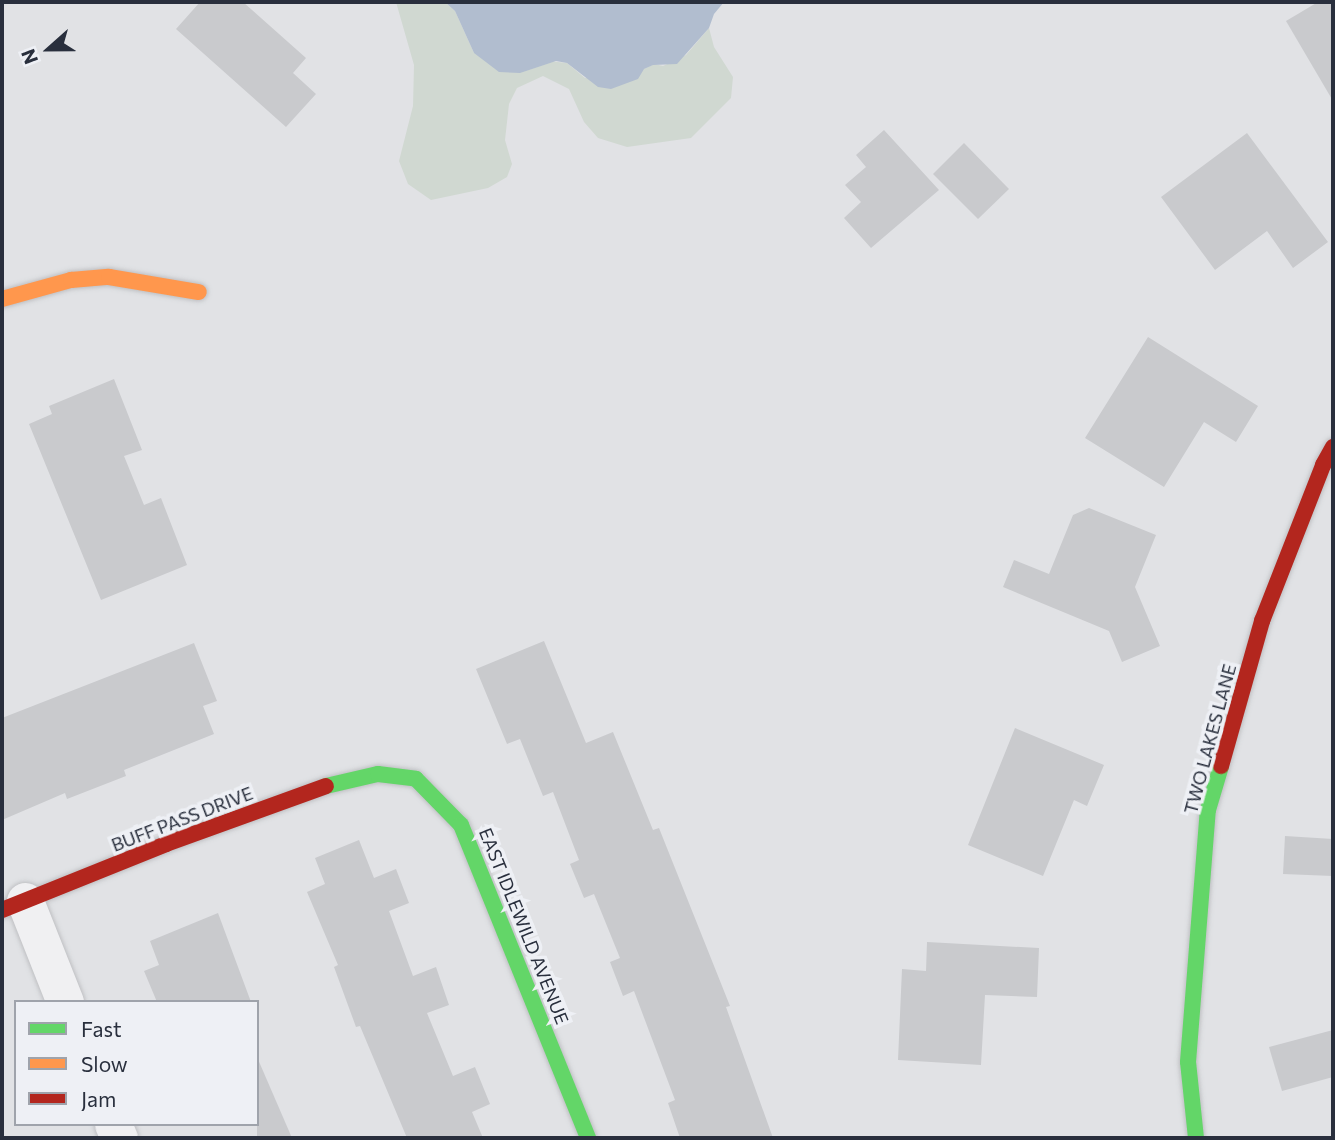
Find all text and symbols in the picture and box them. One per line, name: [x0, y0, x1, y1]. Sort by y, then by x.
north arrow: [14, 14, 84, 84]
text: N: [16, 46, 42, 67]
street label: TWO LAKES LANE: [1180, 662, 1240, 816]
street label: BUFF PASS DRIVE: [108, 782, 256, 856]
street label: EAST IDLEWILD AVENUE: [475, 825, 573, 1027]
legend: [14, 1000, 259, 1126]
text: Fast: [81, 1016, 122, 1041]
text: Slow: [81, 1051, 128, 1076]
text: Jam: [81, 1086, 116, 1111]

